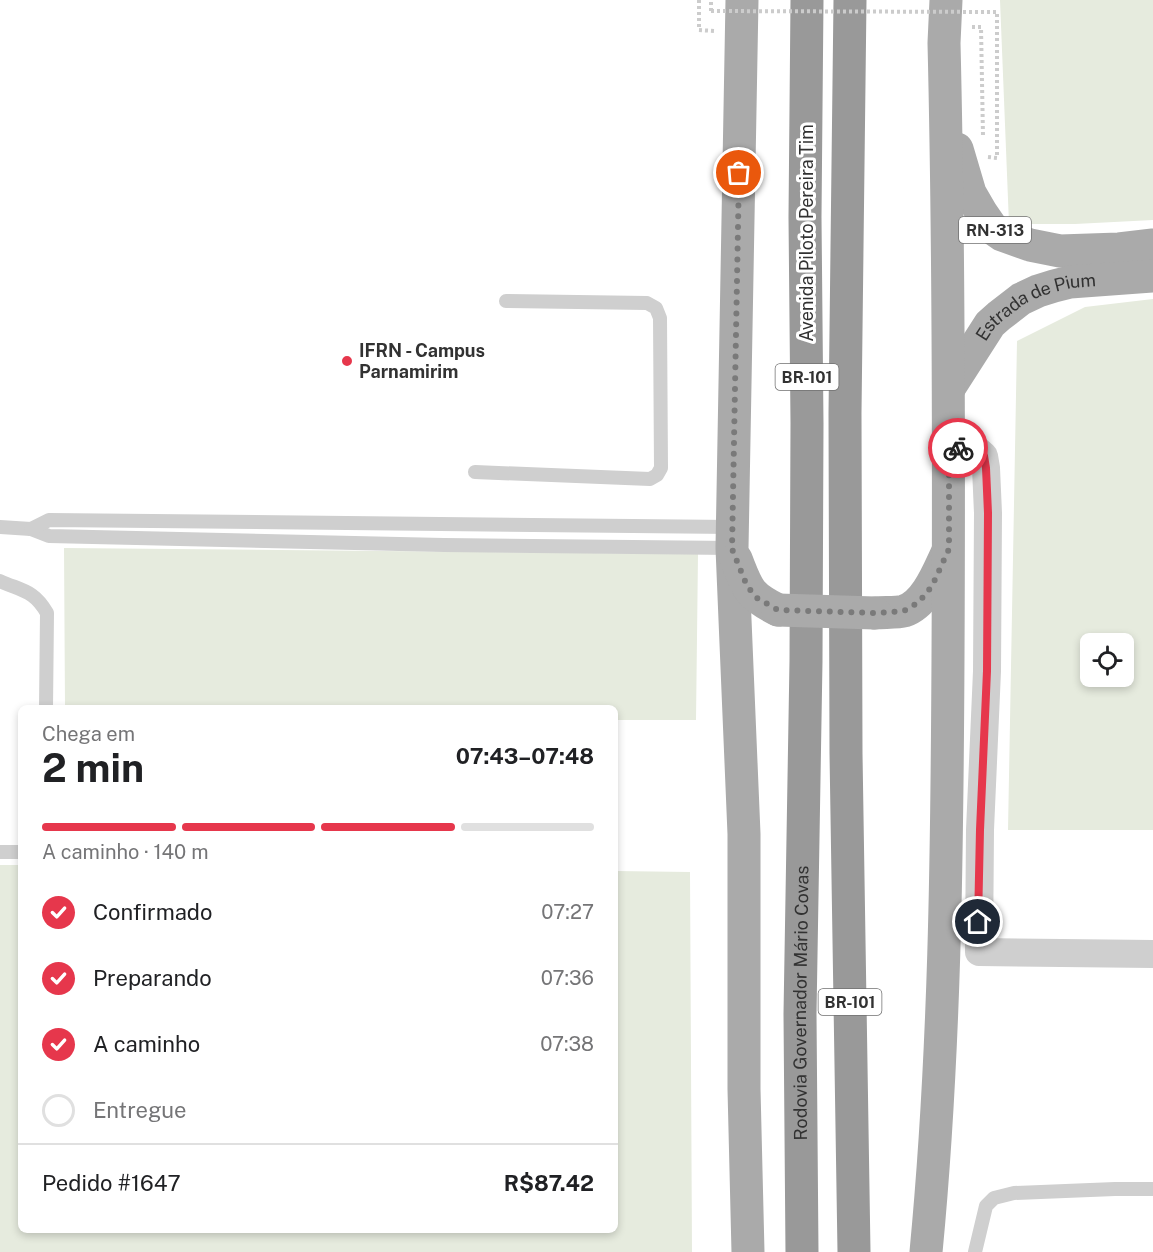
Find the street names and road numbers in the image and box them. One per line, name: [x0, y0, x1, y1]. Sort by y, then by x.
street label: Avenida Piloto Pereira Tim: [796, 124, 817, 342]
road number: RN-313: [959, 217, 1031, 243]
street label: Estrada de Pium: [971, 269, 1097, 344]
road number: BR-101: [776, 364, 838, 390]
street label: Rodovia Governador Mário Covas: [789, 865, 813, 1141]
road number: BR-101: [818, 989, 882, 1015]

